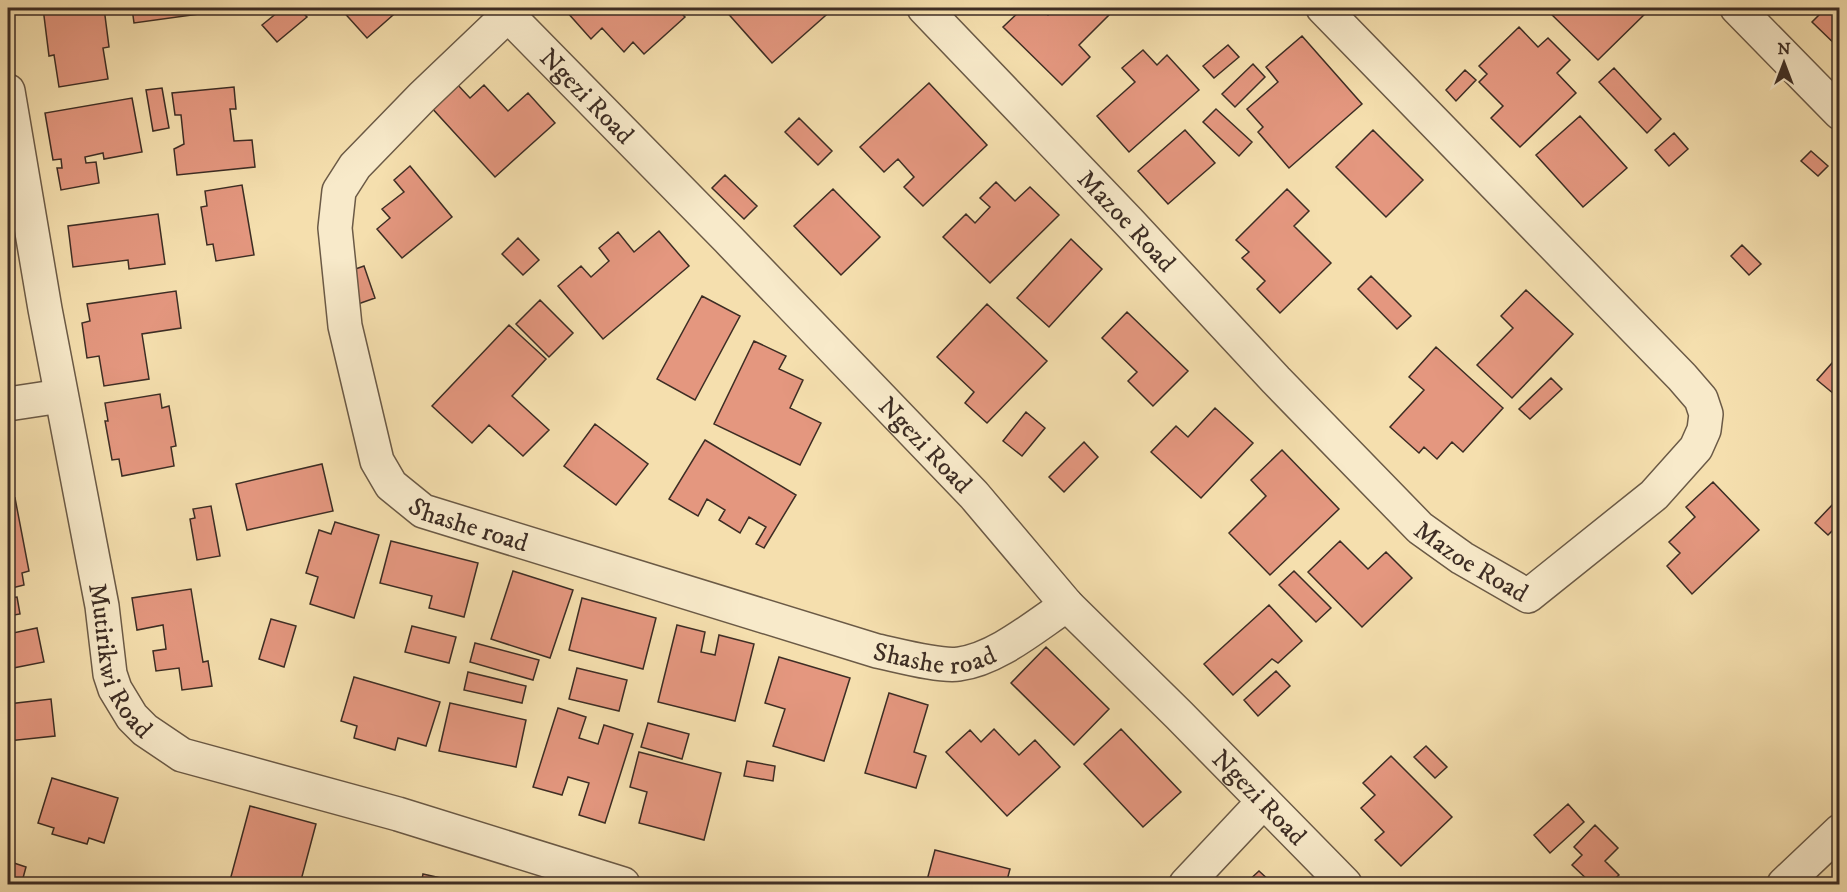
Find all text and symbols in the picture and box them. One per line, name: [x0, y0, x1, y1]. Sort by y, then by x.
north arrow: [1754, 33, 1814, 93]
text: N: [1777, 39, 1791, 59]
street label: Ngezi Road: [532, 42, 641, 152]
street label: Mazoe Road: [1070, 163, 1182, 280]
street label: Ngezi Road: [870, 390, 979, 501]
street label: Shashe road: [401, 491, 532, 560]
street label: Mazoe Road: [1407, 514, 1534, 611]
street label: Mutirikwi Road: [80, 581, 159, 746]
street label: Shashe road: [870, 636, 1001, 683]
street label: Ngezi Road: [1204, 743, 1313, 853]

